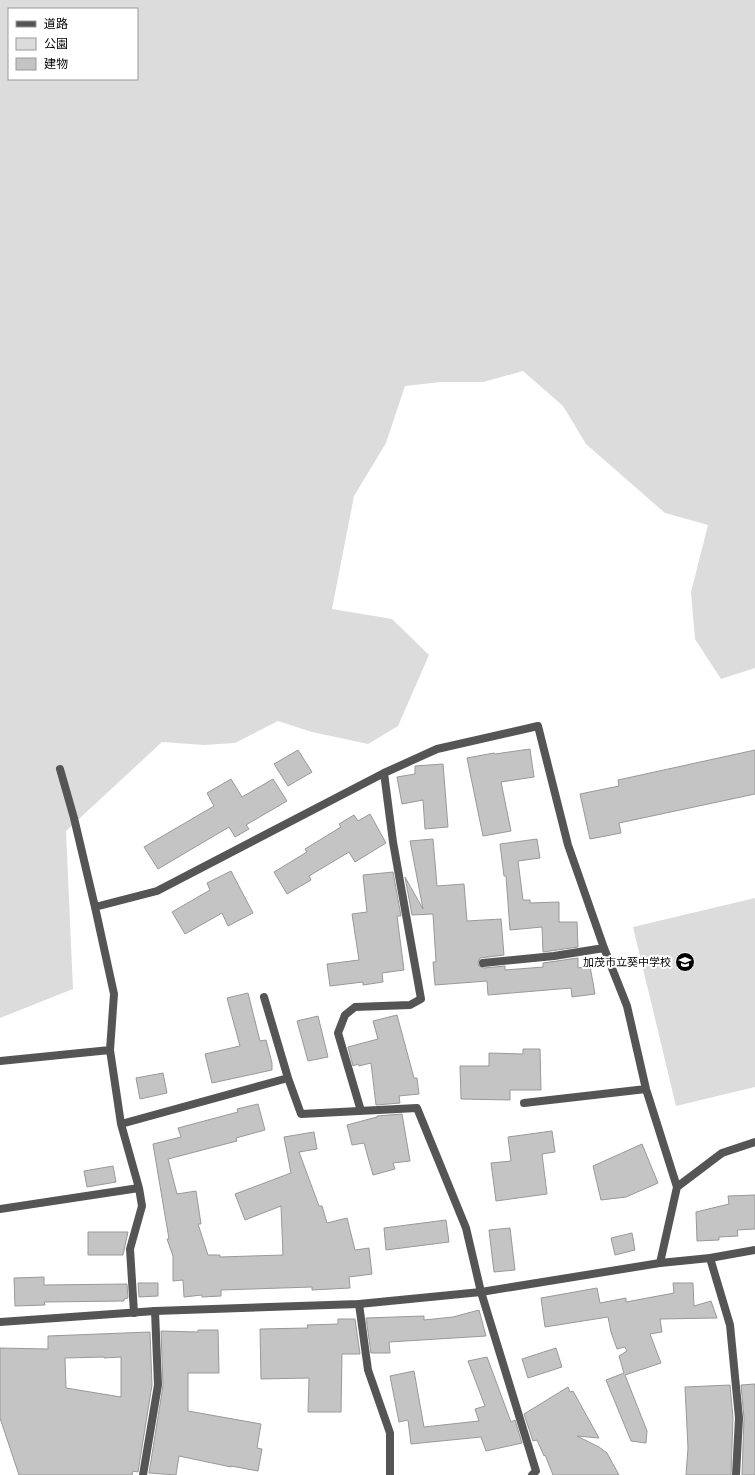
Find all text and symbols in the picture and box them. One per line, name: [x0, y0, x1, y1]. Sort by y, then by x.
legend: [8, 8, 138, 80]
text: 道路: [44, 16, 68, 31]
text: 公園: [44, 36, 68, 51]
text: 建物: [44, 56, 68, 71]
school or university icon: 加茂市立葵中学校: [674, 951, 696, 973]
place label: 加茂市立葵中学校: [583, 955, 671, 969]

